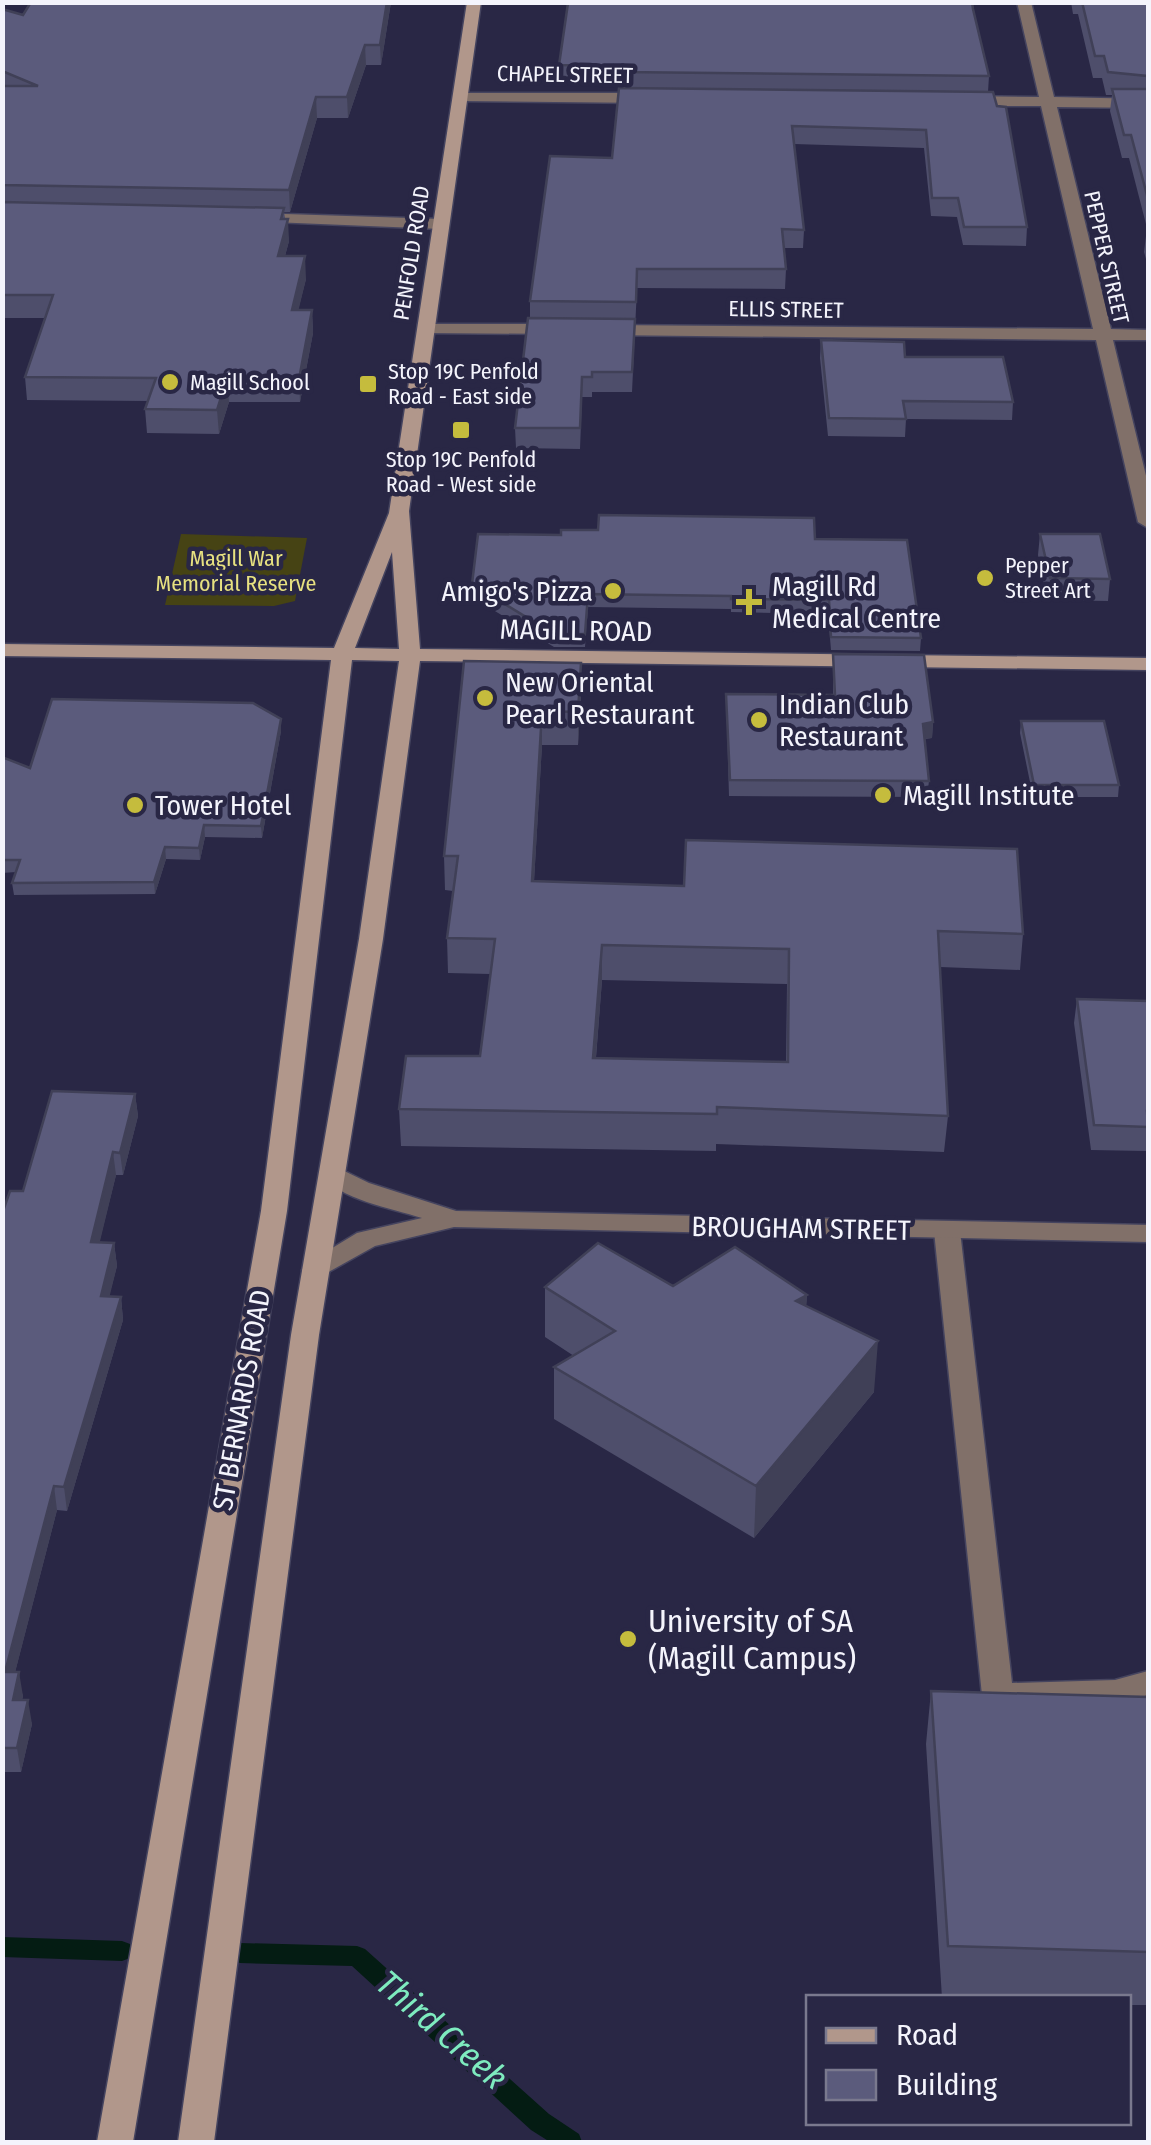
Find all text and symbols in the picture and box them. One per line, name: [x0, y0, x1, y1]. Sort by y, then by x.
street label: CHAPEL STREET: [497, 60, 634, 89]
street label: PENFOLD ROAD: [388, 184, 435, 322]
street label: PEPPER STREET: [1078, 188, 1135, 327]
street label: ELLIS STREET: [728, 295, 845, 324]
place label: Stop 19C Penfold Road - East side: [388, 358, 539, 410]
place label: Magill School: [190, 369, 310, 396]
marker: Magill School: [159, 371, 181, 393]
marker: Stop 19C Penfold Road - East side: [357, 373, 379, 395]
marker: Stop 19C Penfold Road - West side: [450, 419, 472, 441]
place label: Stop 19C Penfold Road - West side: [386, 446, 536, 498]
park label: Magill War Memorial Reserve: [156, 545, 316, 597]
place label: Pepper Street Art: [1005, 552, 1092, 604]
marker: Pepper Street Art: [974, 567, 996, 589]
place label: Magill Rd Medical Centre: [772, 570, 941, 635]
place label: Amigo's Pizza: [441, 575, 593, 608]
marker: Amigo's Pizza: [602, 580, 624, 602]
marker: Magill Rd Medical Centre: [736, 589, 762, 615]
street label: MAGILL ROAD: [499, 613, 652, 648]
place label: New Oriental Pearl Restaurant: [505, 666, 695, 731]
marker: New Oriental Pearl Restaurant: [474, 687, 496, 709]
place label: Indian Club Restaurant: [779, 688, 909, 753]
marker: Indian Club Restaurant: [748, 709, 770, 731]
place label: Magill Institute: [903, 779, 1075, 812]
marker: Magill Institute: [872, 784, 894, 806]
place label: Tower Hotel: [155, 789, 291, 822]
marker: Tower Hotel: [124, 794, 146, 816]
street label: BROUGHAM STREET: [691, 1210, 911, 1247]
street label: ST BERNARDS ROAD: [206, 1287, 277, 1513]
place label: University of SA (Magill Campus): [648, 1602, 856, 1677]
marker: University of SA (Magill Campus): [617, 1628, 639, 1650]
water label: Third Creek: [368, 1962, 516, 2098]
legend: [806, 1995, 1131, 2125]
text: Road: [896, 2017, 958, 2053]
text: Building: [896, 2067, 998, 2103]

